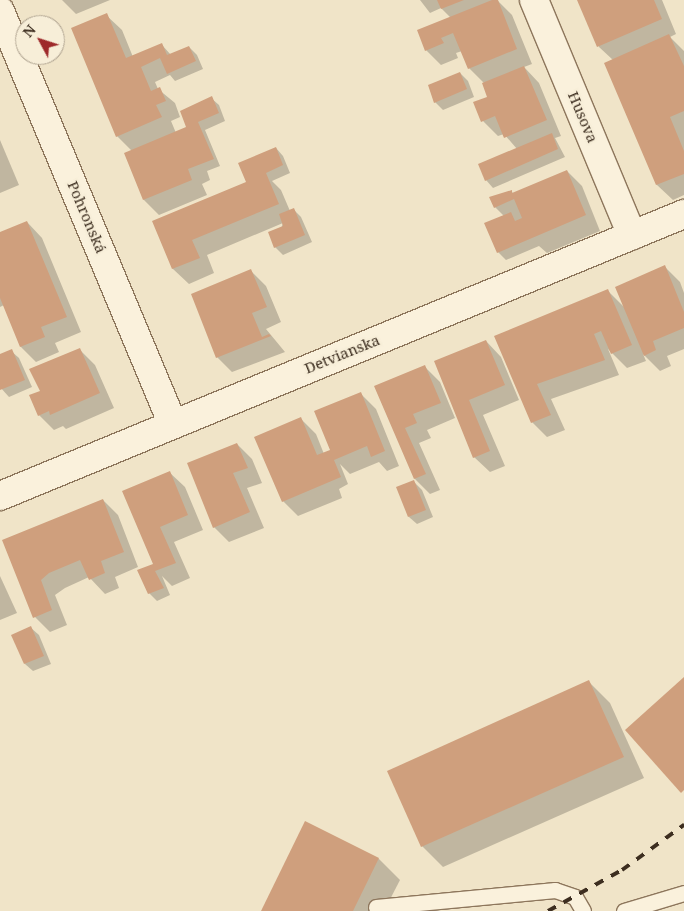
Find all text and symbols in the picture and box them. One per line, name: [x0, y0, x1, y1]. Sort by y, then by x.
north arrow: [15, 15, 65, 65]
text: N: [18, 20, 40, 41]
street label: Husova: [564, 89, 602, 145]
street label: Pohronská: [64, 178, 110, 256]
street label: Detvianska: [302, 331, 382, 377]

